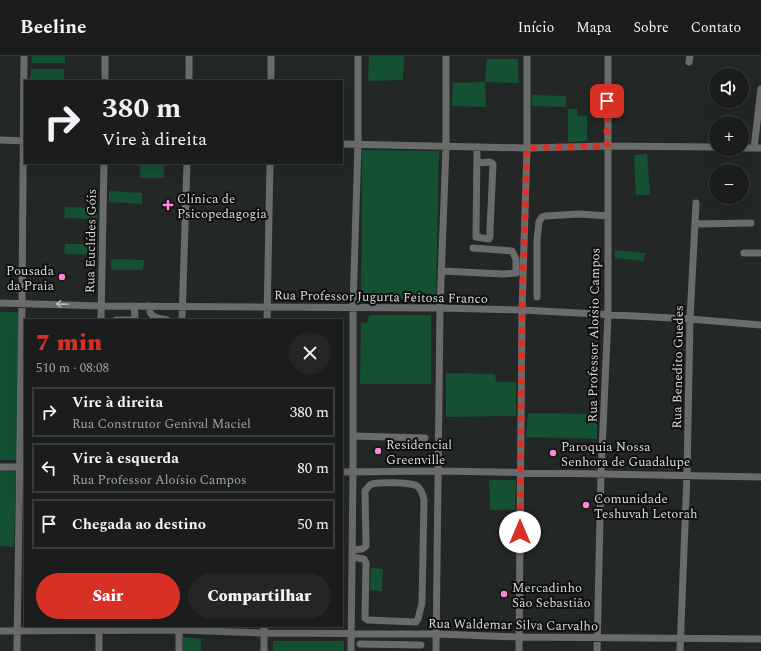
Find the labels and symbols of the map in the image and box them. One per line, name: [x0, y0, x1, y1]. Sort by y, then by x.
pin: [590, 84, 624, 118]
street label: Rua Euclídes Góis: [80, 189, 102, 293]
place label: Clínica de Psicopedagogia: [177, 189, 267, 224]
marker: Clínica de Psicopedagogia: [162, 199, 174, 211]
street label: Rua Professor Aloísio Campos: [582, 248, 606, 423]
place label: Pousada da Praia: [6, 261, 55, 296]
marker: Pousada da Praia: [57, 272, 67, 282]
street label: Rua Professor Jugurta Feitosa Franco: [274, 285, 488, 309]
one-way arrow: [56, 301, 69, 308]
street label: Rua Benedito Guedes: [667, 305, 689, 429]
place label: Residencial Greenville: [386, 435, 452, 470]
place label: Paroquia Nossa Senhora de Guadalupe: [561, 437, 690, 472]
marker: Residencial Greenville: [373, 446, 383, 456]
marker: Paroquia Nossa Senhora de Guadalupe: [548, 448, 558, 458]
place label: Comunidade Teshuvah Letorah: [594, 489, 698, 524]
marker: Comunidade Teshuvah Letorah: [581, 500, 591, 510]
position arrow: [499, 511, 541, 553]
place label: Mercadinho São Sebastião: [512, 578, 590, 613]
marker: Mercadinho São Sebastião: [499, 589, 509, 599]
street label: Rua Waldemar Silva Carvalho: [428, 614, 598, 636]

